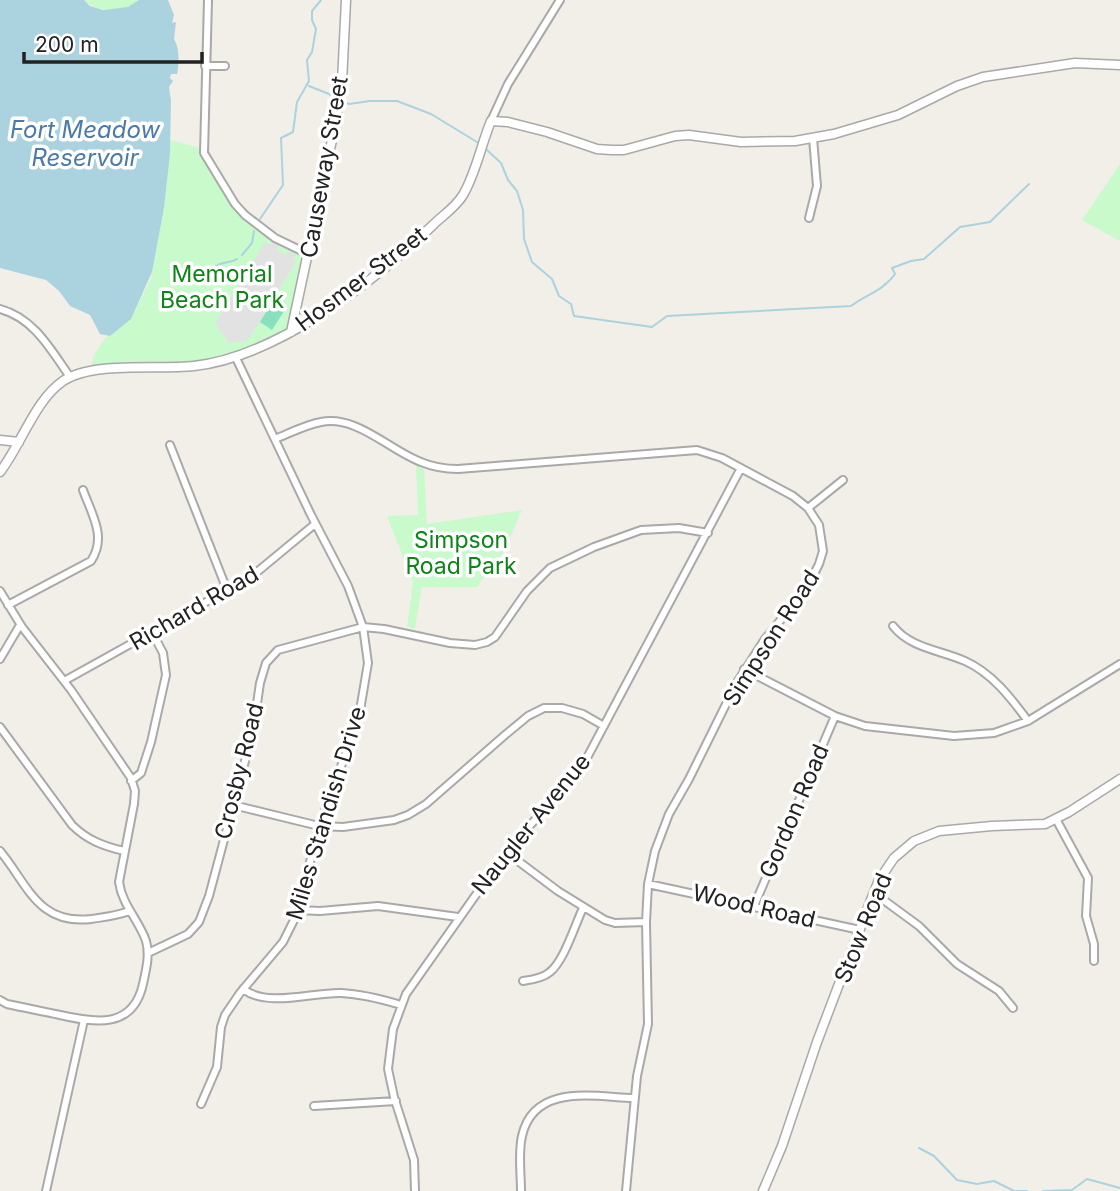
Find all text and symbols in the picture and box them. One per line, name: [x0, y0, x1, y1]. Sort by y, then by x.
scale bar: [24, 21, 203, 65]
text: 200 m: [35, 32, 99, 57]
street label: Causeway Street: [294, 73, 354, 260]
water label: Fort Meadow Reservoir: [10, 115, 160, 172]
street label: Hosmer Street: [290, 220, 432, 337]
park label: Memorial Beach Park: [160, 260, 284, 314]
park label: Simpson Road Park: [405, 526, 517, 580]
street label: Richard Road: [124, 560, 264, 656]
street label: Simpson Road: [717, 565, 825, 711]
street label: Crosby Road: [209, 700, 269, 842]
street label: Miles Standish Drive: [280, 703, 372, 923]
street label: Gordon Road: [753, 740, 835, 882]
street label: Naugler Avenue: [466, 748, 596, 900]
street label: Stow Road: [828, 869, 898, 987]
street label: Wood Road: [690, 878, 818, 934]

